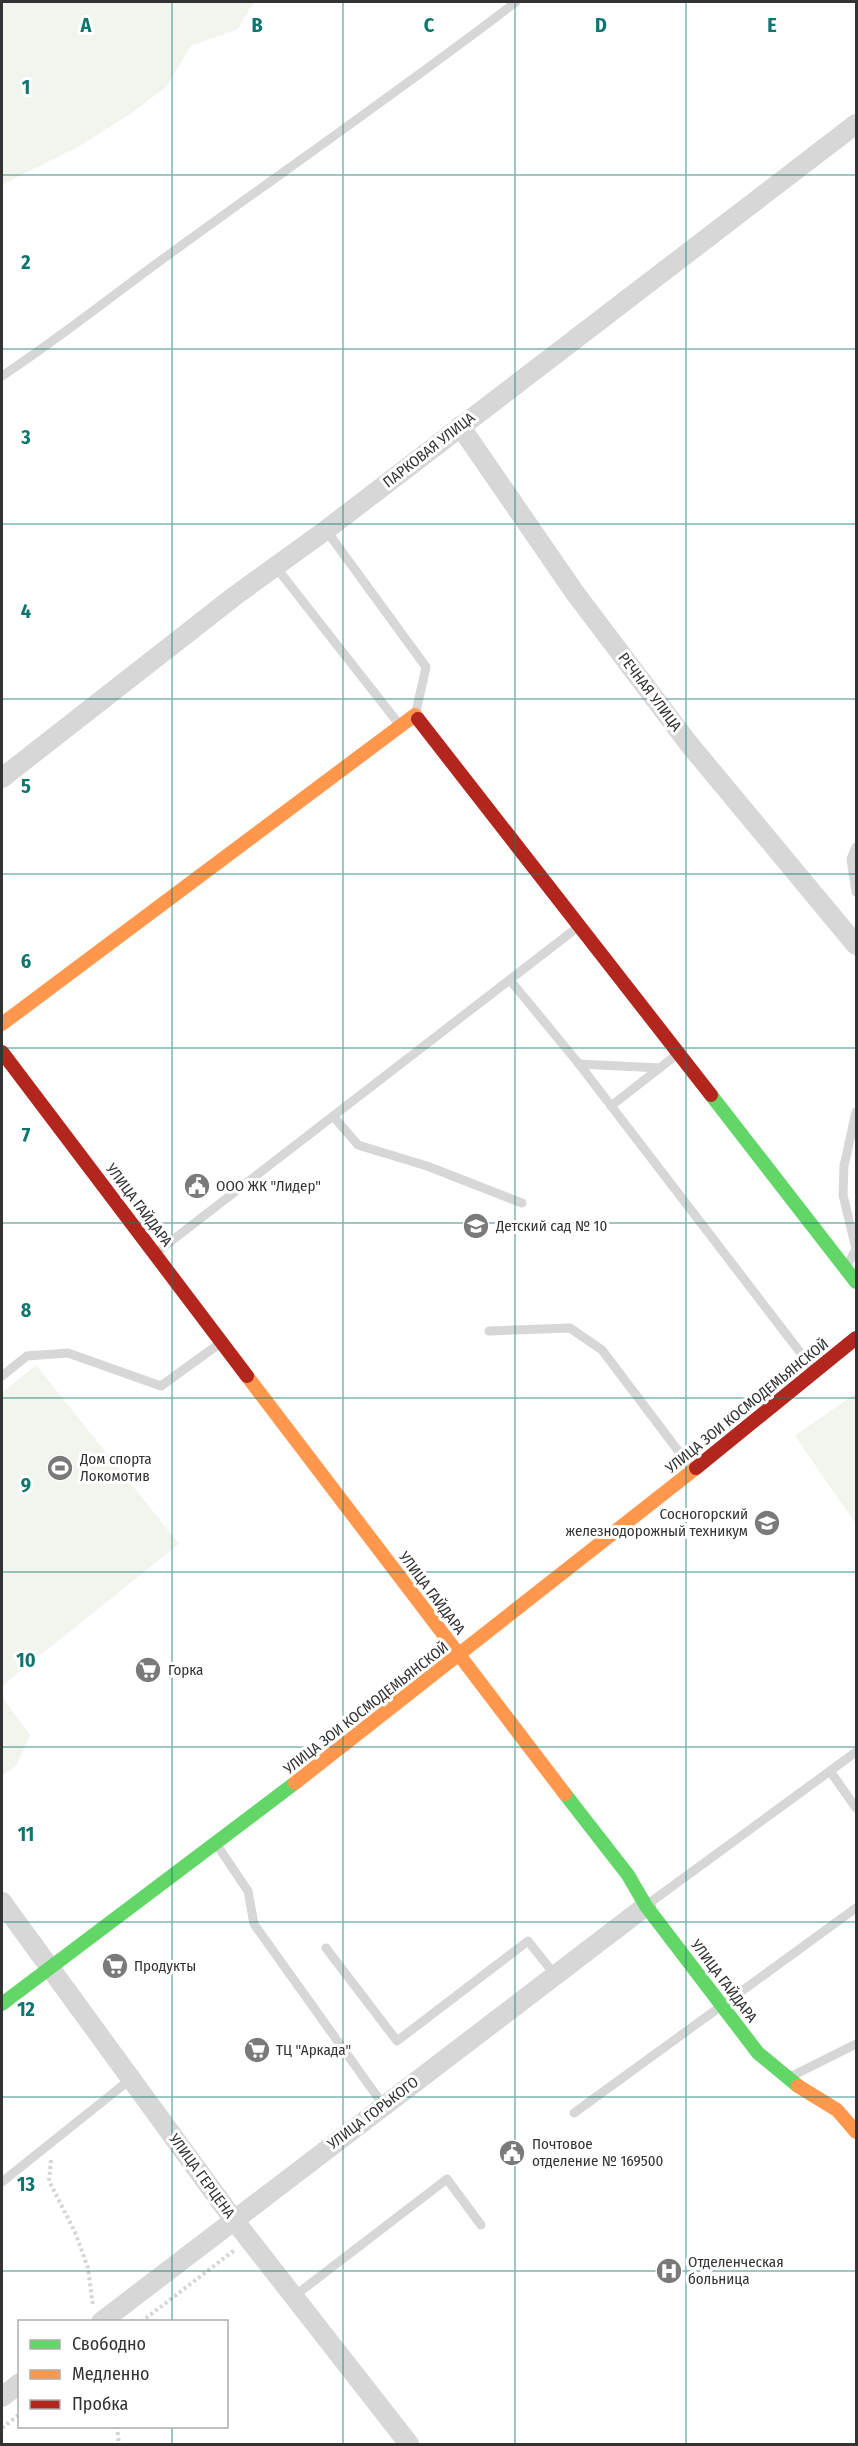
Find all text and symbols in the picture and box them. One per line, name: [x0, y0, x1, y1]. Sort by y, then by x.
text: A: [80, 13, 93, 37]
text: B: [251, 13, 263, 37]
text: C: [424, 13, 435, 37]
text: D: [595, 13, 607, 37]
text: E: [767, 13, 777, 37]
text: 1: [22, 75, 30, 99]
text: 2: [20, 250, 31, 274]
street label: ПАРКОВАЯ УЛИЦА: [379, 408, 479, 491]
text: 3: [20, 425, 31, 449]
text: 4: [21, 599, 31, 623]
street label: РЕЧНАЯ УЛИЦА: [615, 649, 685, 735]
text: 5: [21, 774, 31, 798]
text: 6: [21, 949, 31, 973]
text: 7: [22, 1123, 31, 1147]
street label: УЛИЦА ГАЙДАРА: [101, 1159, 176, 1250]
public building icon: ООО ЖК "Лидер": [182, 1171, 212, 1201]
place label: ООО ЖК "Лидер": [216, 1177, 321, 1195]
school or university icon: Детский сад № 10: [461, 1211, 491, 1241]
place label: Детский сад № 10: [495, 1217, 607, 1235]
text: 8: [21, 1298, 32, 1322]
street label: УЛИЦА ЗОИ КОСМОДЕМЬЯНСКОЙ: [661, 1335, 832, 1478]
place label: Дом спорта Локомотив: [79, 1450, 152, 1485]
sports icon: Дом спорта Локомотив: [45, 1453, 75, 1483]
text: 9: [21, 1473, 31, 1497]
place label: Сосногорский железнодорожный техникум: [565, 1505, 748, 1540]
school or university icon: Сосногорский железнодорожный техникум: [752, 1508, 782, 1538]
street label: УЛИЦА ГАЙДАРА: [394, 1547, 469, 1638]
street label: УЛИЦА ЗОИ КОСМОДЕМЬЯНСКОЙ: [279, 1638, 452, 1779]
text: 10: [16, 1648, 36, 1672]
supermarket icon: Горка: [133, 1655, 163, 1685]
place label: Горка: [168, 1661, 203, 1679]
text: 11: [18, 1822, 34, 1846]
street label: УЛИЦА ГАЙДАРА: [686, 1935, 761, 2026]
supermarket icon: Продукты: [100, 1951, 130, 1981]
place label: Продукты: [134, 1957, 196, 1975]
text: 12: [17, 1997, 35, 2021]
supermarket icon: ТЦ "Аркада": [242, 2035, 272, 2065]
place label: ТЦ "Аркада": [276, 2041, 351, 2059]
street label: УЛИЦА ГОРЬКОГО: [323, 2073, 422, 2154]
street label: УЛИЦА ГЕРЦЕНА: [165, 2129, 239, 2222]
place label: Почтовое отделение № 169500: [532, 2135, 663, 2170]
public building icon: Почтовое отделение № 169500: [497, 2138, 527, 2168]
text: 13: [17, 2172, 35, 2196]
place label: Отделенческая больница: [688, 2253, 784, 2288]
hospital icon: Отделенческая больница: [654, 2256, 684, 2286]
legend: [18, 2320, 228, 2428]
text: Свободно: [72, 2333, 146, 2355]
text: Медленно: [72, 2363, 150, 2385]
text: Пробка: [72, 2393, 128, 2415]

